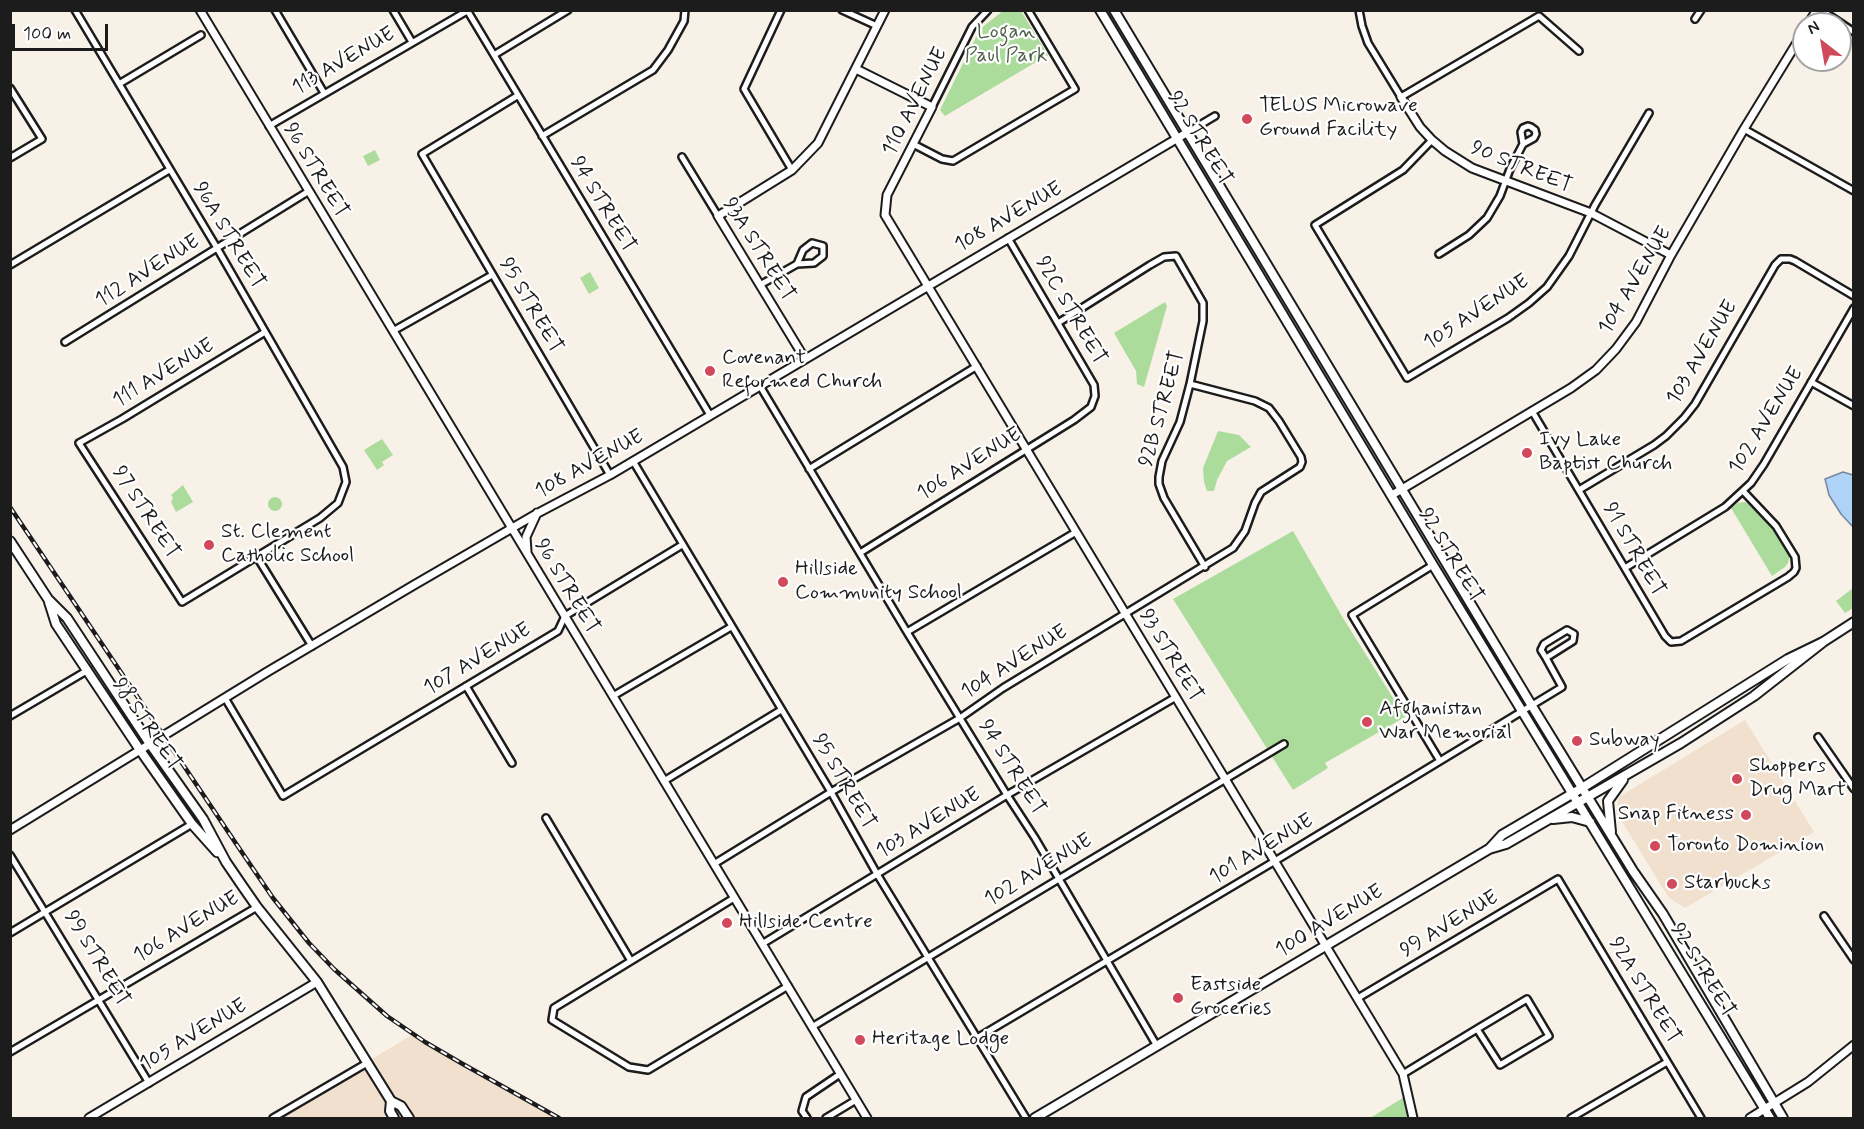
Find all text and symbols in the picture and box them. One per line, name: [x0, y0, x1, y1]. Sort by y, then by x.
scale bar: [15, 12, 111, 50]
north arrow: [1792, 12, 1852, 72]
text: N: [1804, 16, 1823, 40]
park label: Logan Paul Park: [965, 20, 1047, 70]
text: 100 m: [23, 22, 71, 46]
street label: 113 AVENUE: [288, 22, 400, 102]
street label: 110 AVENUE: [878, 43, 954, 161]
street label: 92 STREET: [1161, 87, 1237, 191]
place label: TELUS Microwave Ground Facility: [1259, 94, 1418, 144]
marker: TELUS Microwave Ground Facility: [1240, 112, 1254, 126]
street label: 96 STREET: [277, 119, 353, 223]
street label: 90 STREET: [1467, 136, 1575, 200]
street label: 94 STREET: [563, 152, 641, 258]
street label: 108 AVENUE: [951, 177, 1067, 259]
street label: 96A STREET: [186, 178, 270, 294]
street label: 93A STREET: [716, 193, 800, 307]
street label: 104 AVENUE: [1594, 223, 1678, 339]
street label: 112 AVENUE: [91, 230, 205, 314]
street label: 92C STREET: [1029, 252, 1111, 370]
street label: 95 STREET: [493, 254, 567, 358]
street label: 105 AVENUE: [1420, 270, 1534, 356]
street label: 103 AVENUE: [1662, 296, 1744, 410]
street label: 111 AVENUE: [109, 334, 219, 414]
place label: Covenant Reformed Church: [722, 346, 882, 396]
street label: 92B STREET: [1134, 348, 1192, 470]
street label: 102 AVENUE: [1724, 363, 1810, 479]
marker: Covenant Reformed Church: [703, 364, 717, 378]
street label: 106 AVENUE: [913, 423, 1027, 507]
street label: 108 AVENUE: [531, 425, 649, 505]
place label: Ivy Lake Baptist Church: [1539, 428, 1672, 478]
marker: Ivy Lake Baptist Church: [1520, 446, 1534, 460]
street label: 97 STREET: [106, 462, 184, 564]
street label: 91 STREET: [1596, 499, 1670, 601]
street label: 92 STREET: [1412, 504, 1488, 608]
place label: St. Clement Catholic School: [221, 520, 354, 570]
street label: 96 STREET: [528, 535, 604, 639]
marker: St. Clement Catholic School: [202, 538, 216, 552]
place label: Hillside Community School: [795, 557, 962, 607]
marker: Hillside Community School: [776, 575, 790, 589]
street label: 93 STREET: [1132, 605, 1208, 707]
street label: 107 AVENUE: [420, 618, 536, 702]
street label: 104 AVENUE: [957, 620, 1073, 706]
street label: 98 STREET: [106, 674, 186, 776]
place label: Afghanistan War Memorial: [1379, 697, 1512, 747]
marker: Afghanistan War Memorial: [1360, 715, 1374, 729]
street label: 94 STREET: [972, 716, 1050, 820]
place label: Subway: [1589, 728, 1660, 754]
street label: 95 STREET: [806, 730, 880, 834]
marker: Subway: [1570, 734, 1584, 748]
place label: Shoppers Drug Mart: [1749, 754, 1846, 804]
marker: Shoppers Drug Mart: [1730, 772, 1744, 786]
street label: 103 AVENUE: [872, 783, 986, 865]
place label: Snap Fitness: [1618, 802, 1734, 828]
marker: Snap Fitness: [1739, 808, 1753, 822]
street label: 101 AVENUE: [1205, 809, 1319, 891]
street label: 102 AVENUE: [980, 829, 1098, 913]
place label: Toronto Dominion: [1667, 833, 1824, 859]
marker: Toronto Dominion: [1648, 839, 1662, 853]
place label: Starbucks: [1684, 871, 1771, 897]
marker: Starbucks: [1665, 877, 1679, 891]
street label: 100 AVENUE: [1271, 880, 1389, 964]
street label: 99 AVENUE: [1396, 886, 1504, 964]
street label: 106 AVENUE: [130, 887, 244, 969]
street label: 99 STREET: [57, 906, 135, 1012]
place label: Hillside Centre: [739, 910, 873, 936]
marker: Hillside Centre: [720, 916, 734, 930]
street label: 92 STREET: [1664, 919, 1740, 1023]
street label: 92A STREET: [1602, 933, 1686, 1049]
place label: Eastside Groceries: [1190, 973, 1271, 1023]
marker: Eastside Groceries: [1171, 991, 1185, 1005]
street label: 105 AVENUE: [136, 994, 252, 1078]
place label: Heritage Lodge: [872, 1027, 1009, 1053]
marker: Heritage Lodge: [853, 1033, 867, 1047]

